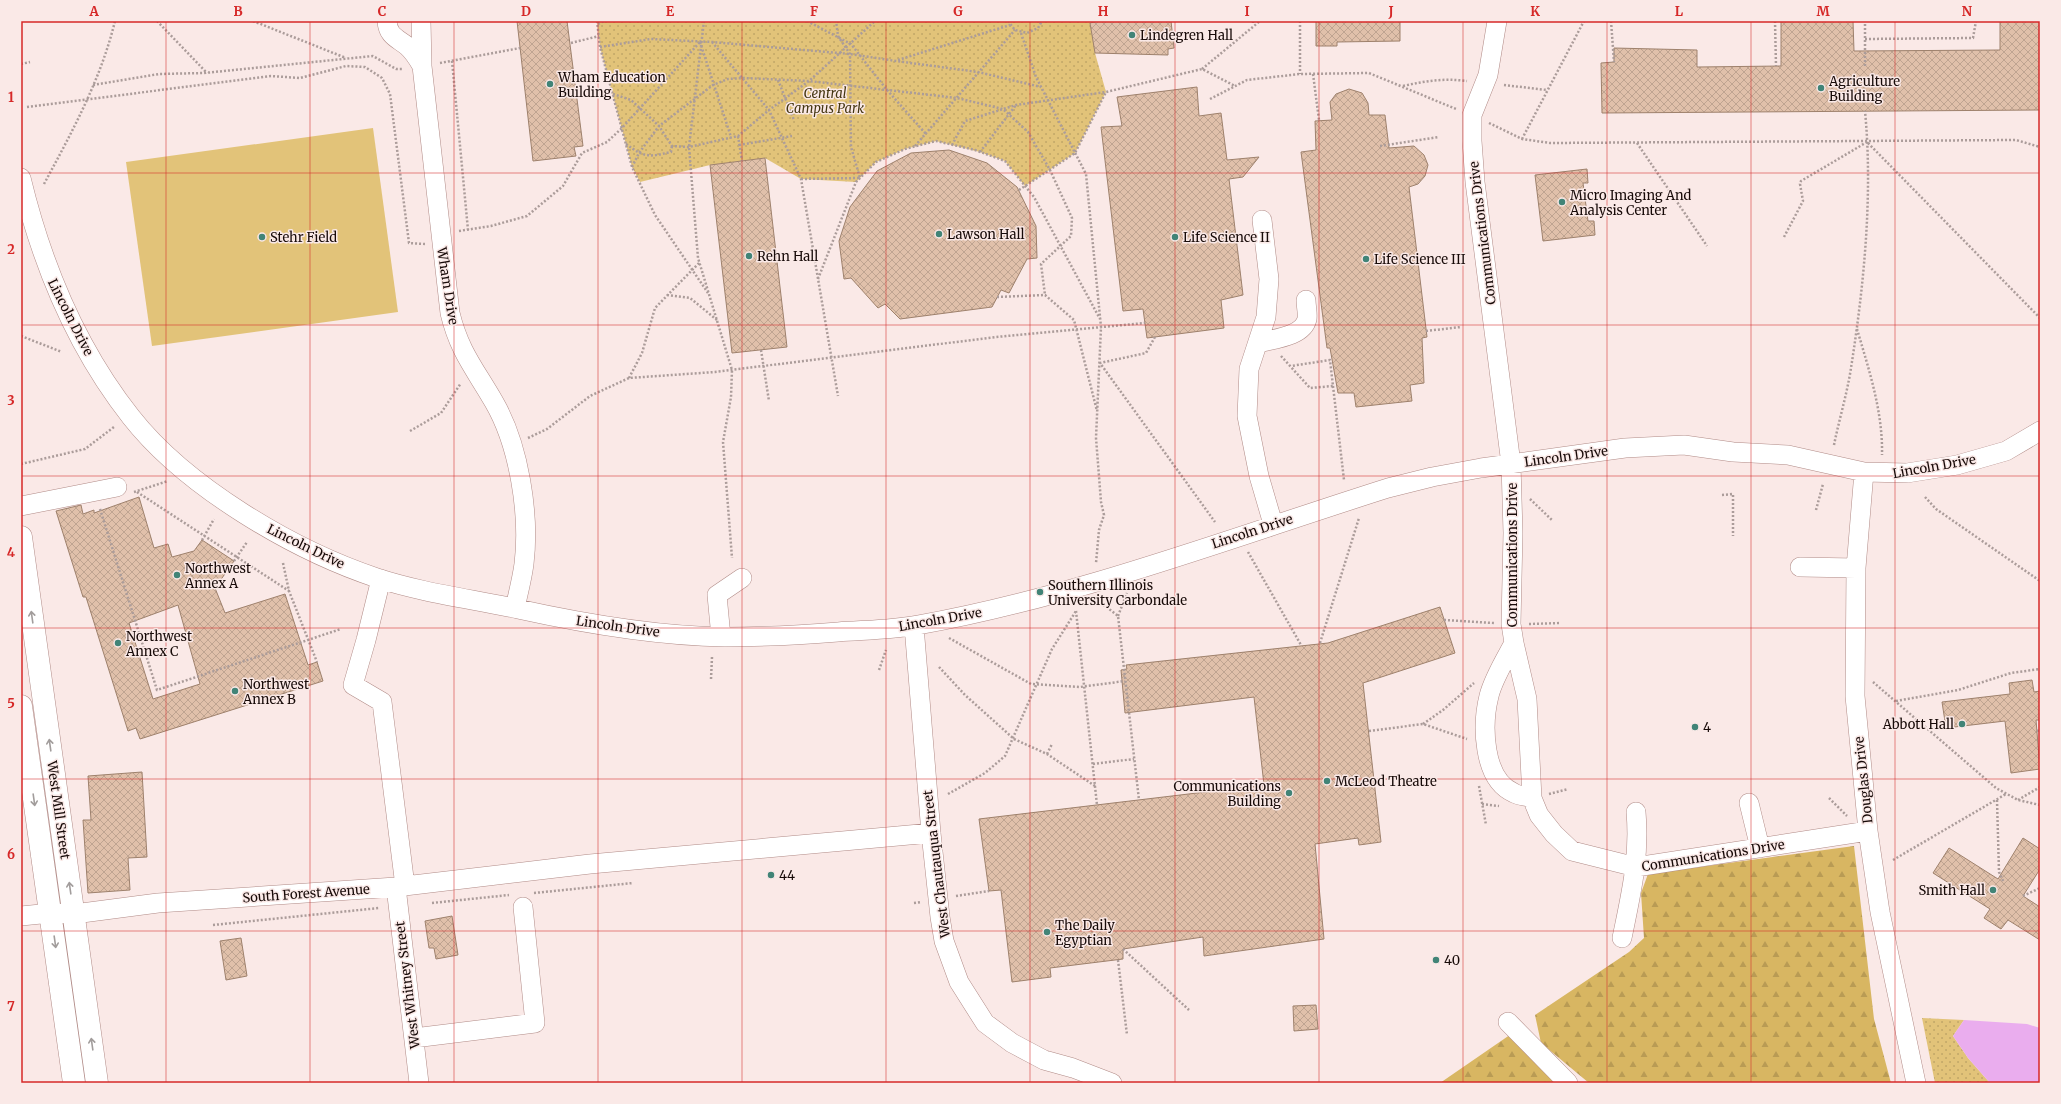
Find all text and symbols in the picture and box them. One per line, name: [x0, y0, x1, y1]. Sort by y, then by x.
text: A: [88, 3, 99, 20]
text: B: [233, 3, 243, 20]
text: C: [378, 3, 387, 20]
text: D: [521, 3, 531, 20]
text: E: [666, 3, 675, 20]
text: F: [810, 3, 818, 20]
text: G: [953, 3, 963, 20]
text: H: [1098, 3, 1109, 20]
text: I: [1244, 3, 1250, 20]
text: J: [1387, 3, 1394, 20]
text: K: [1530, 3, 1540, 20]
text: L: [1675, 3, 1684, 20]
text: M: [1816, 3, 1830, 20]
text: N: [1962, 3, 1973, 20]
place label: Lindegren Hall: [1140, 27, 1233, 44]
marker: Lindegren Hall: [1127, 30, 1137, 40]
place label: Wham Education Building: [557, 69, 666, 101]
place label: Agriculture Building: [1828, 73, 1900, 105]
marker: Wham Education Building: [545, 79, 555, 89]
marker: Agriculture Building: [1816, 83, 1826, 93]
park label: Central Campus Park: [786, 85, 864, 117]
text: 1: [8, 89, 14, 106]
street label: Communications Drive: [1465, 160, 1500, 306]
place label: Micro Imaging And Analysis Center: [1569, 187, 1692, 219]
marker: Micro Imaging And Analysis Center: [1557, 197, 1567, 207]
place label: Lawson Hall: [947, 226, 1025, 243]
place label: Stehr Field: [270, 229, 337, 246]
marker: Lawson Hall: [934, 229, 944, 239]
place label: Life Science II: [1183, 229, 1270, 246]
marker: Stehr Field: [257, 232, 267, 242]
marker: Life Science II: [1170, 232, 1180, 242]
text: 2: [7, 241, 15, 258]
street label: Wham Drive: [433, 245, 462, 326]
place label: Rehn Hall: [757, 248, 818, 265]
marker: Rehn Hall: [744, 251, 754, 261]
place label: Life Science III: [1374, 251, 1466, 268]
marker: Life Science III: [1361, 254, 1371, 264]
street label: Lincoln Drive: [44, 276, 97, 359]
text: 3: [7, 392, 15, 409]
street label: Lincoln Drive: [1523, 442, 1609, 471]
street label: Lincoln Drive: [1891, 451, 1977, 482]
street label: Communications Drive: [1504, 483, 1521, 627]
street label: Lincoln Drive: [1209, 510, 1295, 553]
street label: Lincoln Drive: [264, 520, 348, 573]
text: 4: [7, 544, 16, 561]
place label: Northwest Annex A: [184, 560, 251, 592]
marker: Northwest Annex A: [172, 570, 182, 580]
place label: Southern Illinois University Carbondale: [1048, 577, 1187, 609]
marker: Southern Illinois University Carbondale: [1035, 587, 1045, 597]
street label: Lincoln Drive: [897, 604, 983, 635]
one-way arrow: [28, 610, 36, 623]
street label: Lincoln Drive: [575, 612, 661, 641]
place label: Northwest Annex C: [125, 628, 192, 660]
marker: Northwest Annex C: [113, 638, 123, 648]
place label: Northwest Annex B: [242, 676, 309, 708]
marker: Northwest Annex B: [230, 686, 240, 696]
text: 5: [7, 695, 15, 712]
place label: Abbott Hall: [1882, 716, 1954, 733]
place label: 4: [1703, 719, 1711, 736]
marker: Abbott Hall: [1957, 719, 1967, 729]
marker: 4: [1690, 722, 1700, 732]
street label: Douglas Drive: [1850, 735, 1877, 824]
one-way arrow: [46, 739, 54, 752]
street label: West Mill Street: [43, 759, 74, 860]
place label: McLeod Theatre: [1335, 773, 1437, 790]
marker: McLeod Theatre: [1322, 776, 1332, 786]
place label: Communications Building: [1173, 778, 1281, 810]
marker: Communications Building: [1284, 788, 1294, 798]
street label: West Chautauqua Street: [919, 789, 954, 940]
one-way arrow: [31, 793, 39, 806]
street label: Communications Drive: [1640, 836, 1786, 875]
text: 6: [7, 846, 15, 863]
place label: 44: [779, 867, 795, 884]
marker: 44: [766, 870, 776, 880]
street label: South Forest Avenue: [242, 881, 371, 906]
one-way arrow: [66, 882, 74, 895]
place label: Smith Hall: [1918, 882, 1985, 899]
marker: Smith Hall: [1988, 885, 1998, 895]
place label: The Daily Egyptian: [1055, 917, 1115, 949]
street label: West Whitney Street: [391, 920, 424, 1051]
marker: The Daily Egyptian: [1042, 927, 1052, 937]
one-way arrow: [51, 935, 59, 948]
place label: 40: [1444, 952, 1460, 969]
marker: 40: [1431, 955, 1441, 965]
text: 7: [7, 998, 15, 1015]
one-way arrow: [88, 1038, 96, 1051]

